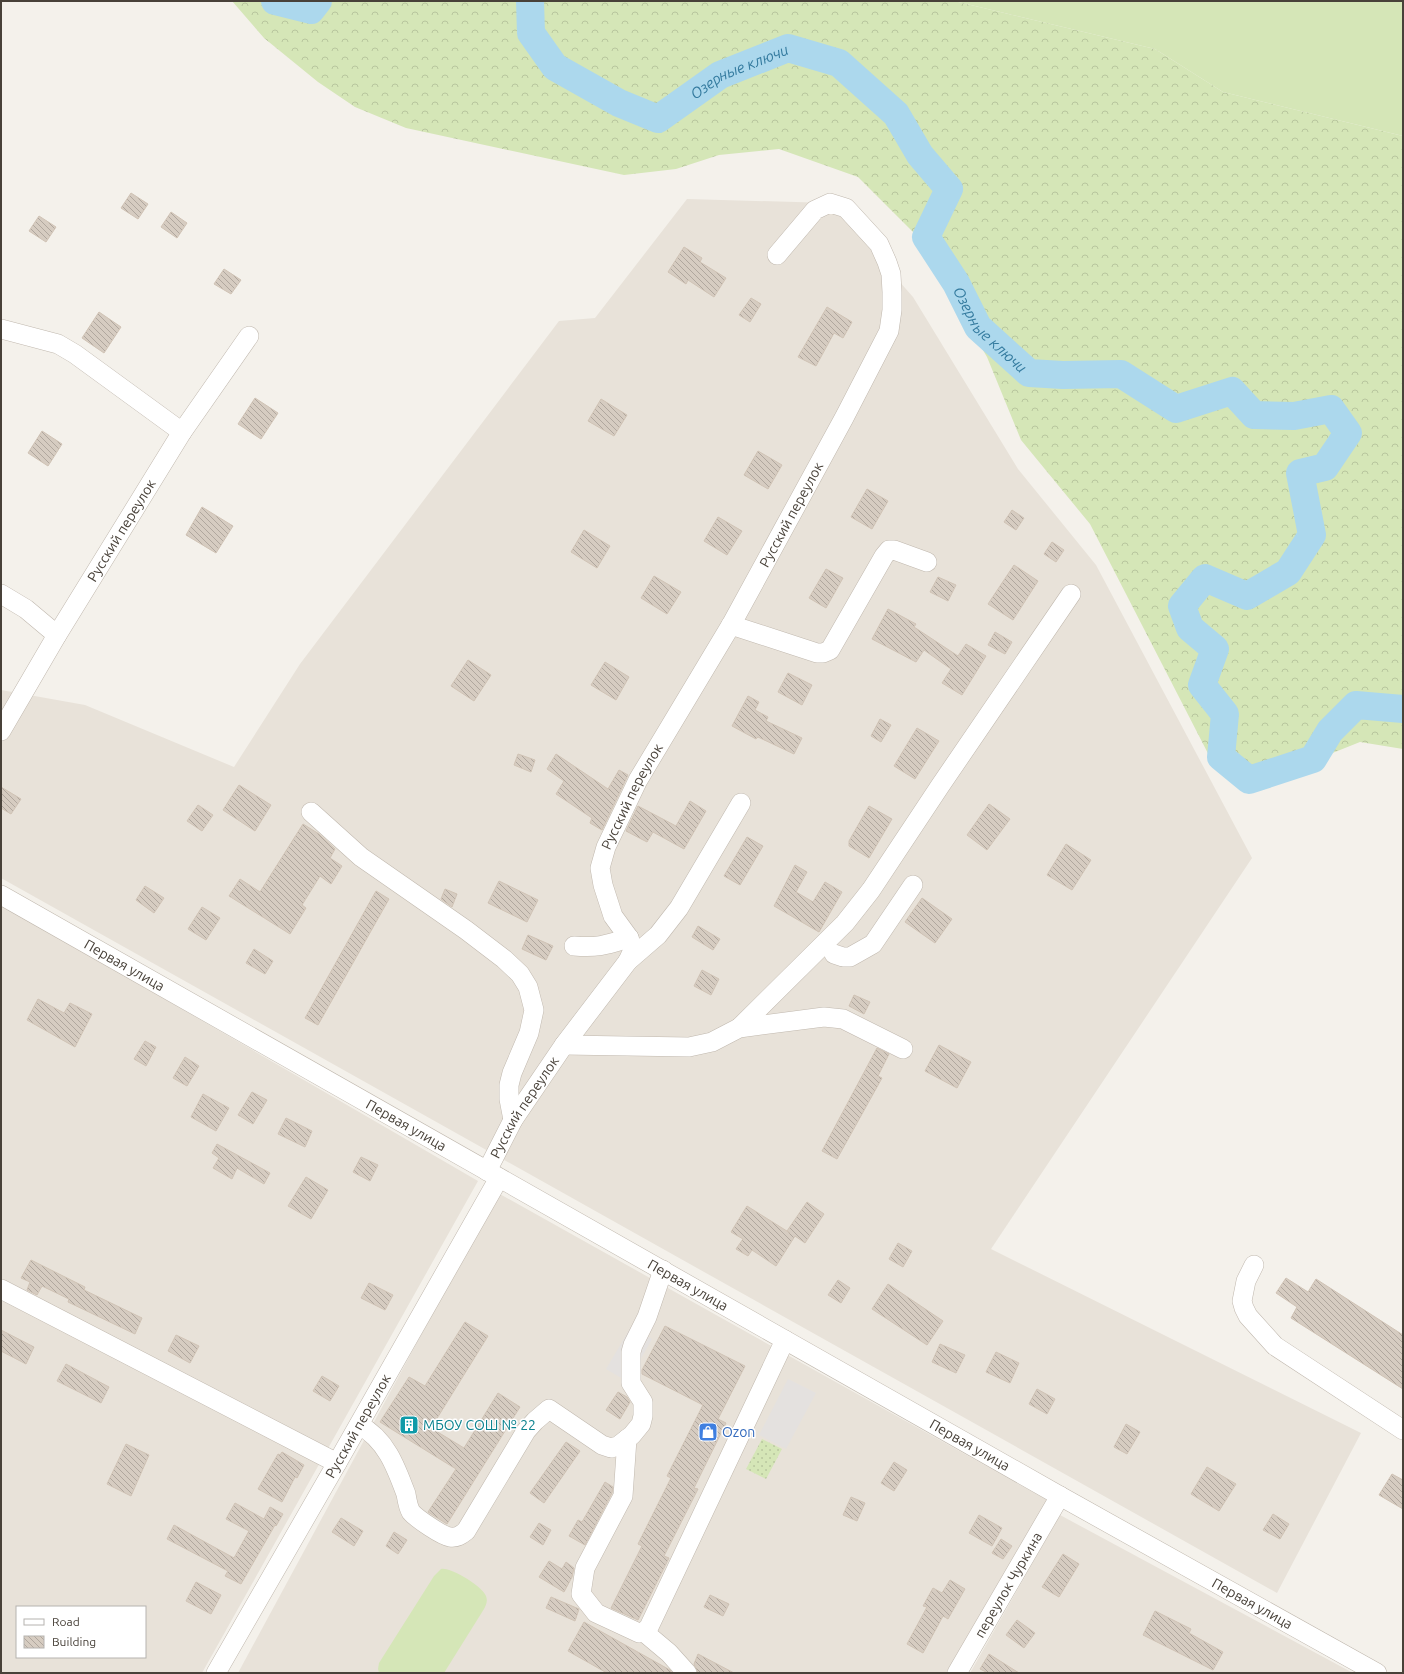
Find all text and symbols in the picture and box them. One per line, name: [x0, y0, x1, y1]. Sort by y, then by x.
water label: Озерные ключи: [687, 40, 790, 102]
water label: Озерные ключи: [951, 284, 1031, 376]
street label: Русский переулок: [756, 459, 826, 570]
street label: Русский переулок: [84, 476, 159, 584]
street label: Русский переулок: [598, 741, 666, 852]
street label: Первая улица: [82, 936, 167, 994]
street label: Русский переулок: [487, 1053, 562, 1161]
street label: Первая улица: [363, 1096, 449, 1154]
street label: Первая улица: [645, 1256, 731, 1314]
street label: Русский переулок: [322, 1371, 394, 1481]
building icon: МБОУ СОШ № 22: [398, 1414, 420, 1436]
street label: Первая улица: [927, 1416, 1013, 1474]
place label: МБОУ СОШ № 22: [423, 1417, 536, 1433]
shop icon: Ozon: [697, 1421, 719, 1443]
place label: Ozon: [722, 1424, 755, 1440]
street label: переулок Чуркина: [971, 1529, 1045, 1641]
street label: Первая улица: [1209, 1575, 1295, 1632]
legend: [16, 1606, 146, 1658]
text: Road: [52, 1615, 80, 1628]
text: Building: [52, 1635, 96, 1648]

